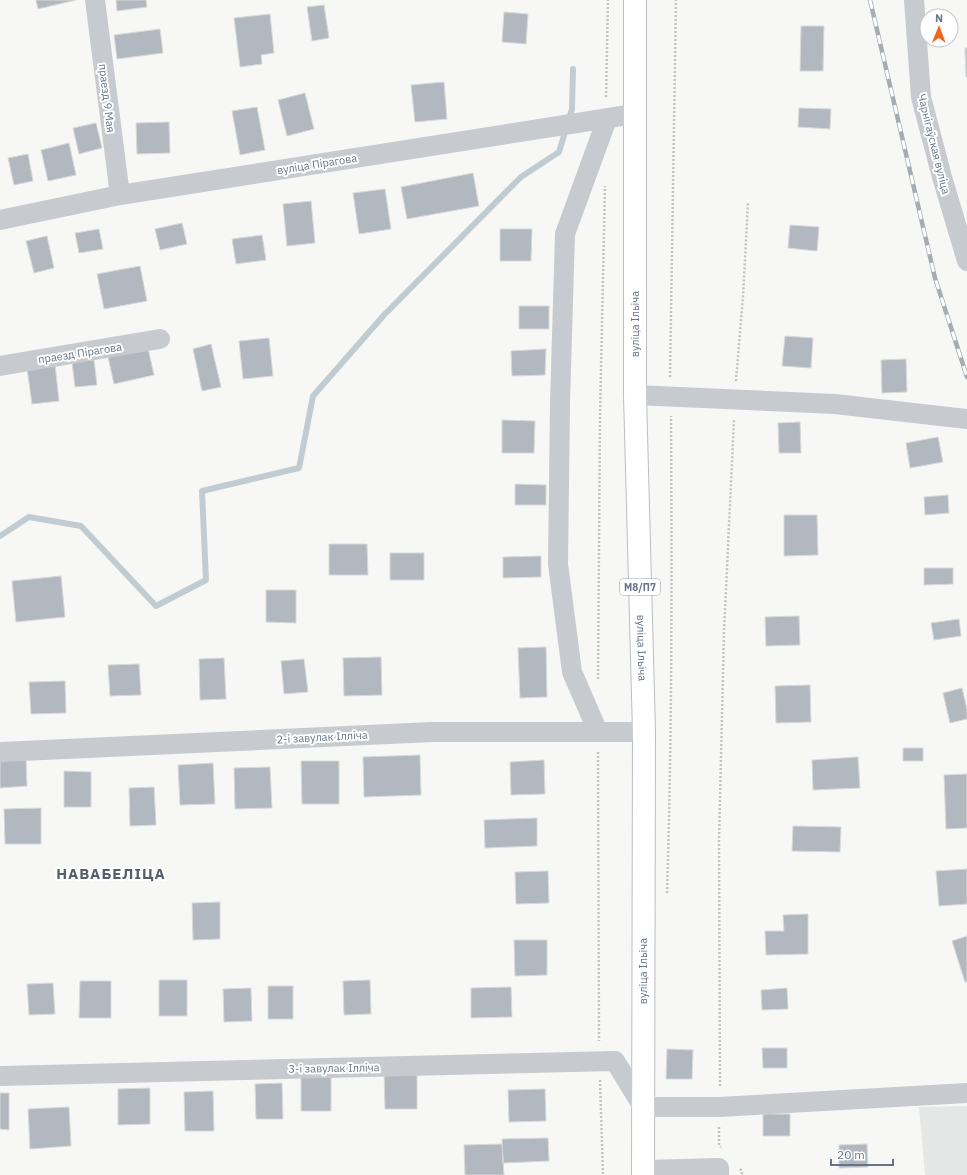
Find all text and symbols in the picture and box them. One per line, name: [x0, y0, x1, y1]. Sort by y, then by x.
north arrow: [919, 8, 959, 48]
text: N: [935, 11, 943, 25]
street label: праезд 9 Мая: [96, 63, 118, 133]
street label: Чарнігаўская вуліца: [915, 92, 953, 196]
street label: вуліца Пірагова: [276, 151, 358, 177]
street label: вуліца Ільіча: [628, 291, 642, 357]
street label: праезд Пірагова: [37, 339, 123, 367]
road number: М8/П7: [620, 579, 660, 595]
street label: вуліца Ільіча: [634, 615, 650, 681]
street label: 2-і завулак Ілліча: [276, 728, 368, 746]
district label: НАВАБЕЛІЦА: [56, 864, 166, 883]
street label: вуліца Ільіча: [636, 938, 650, 1004]
street label: 3-і завулак Ілліча: [288, 1060, 380, 1076]
scale bar: [831, 1141, 893, 1167]
text: 20 m: [837, 1147, 865, 1162]

